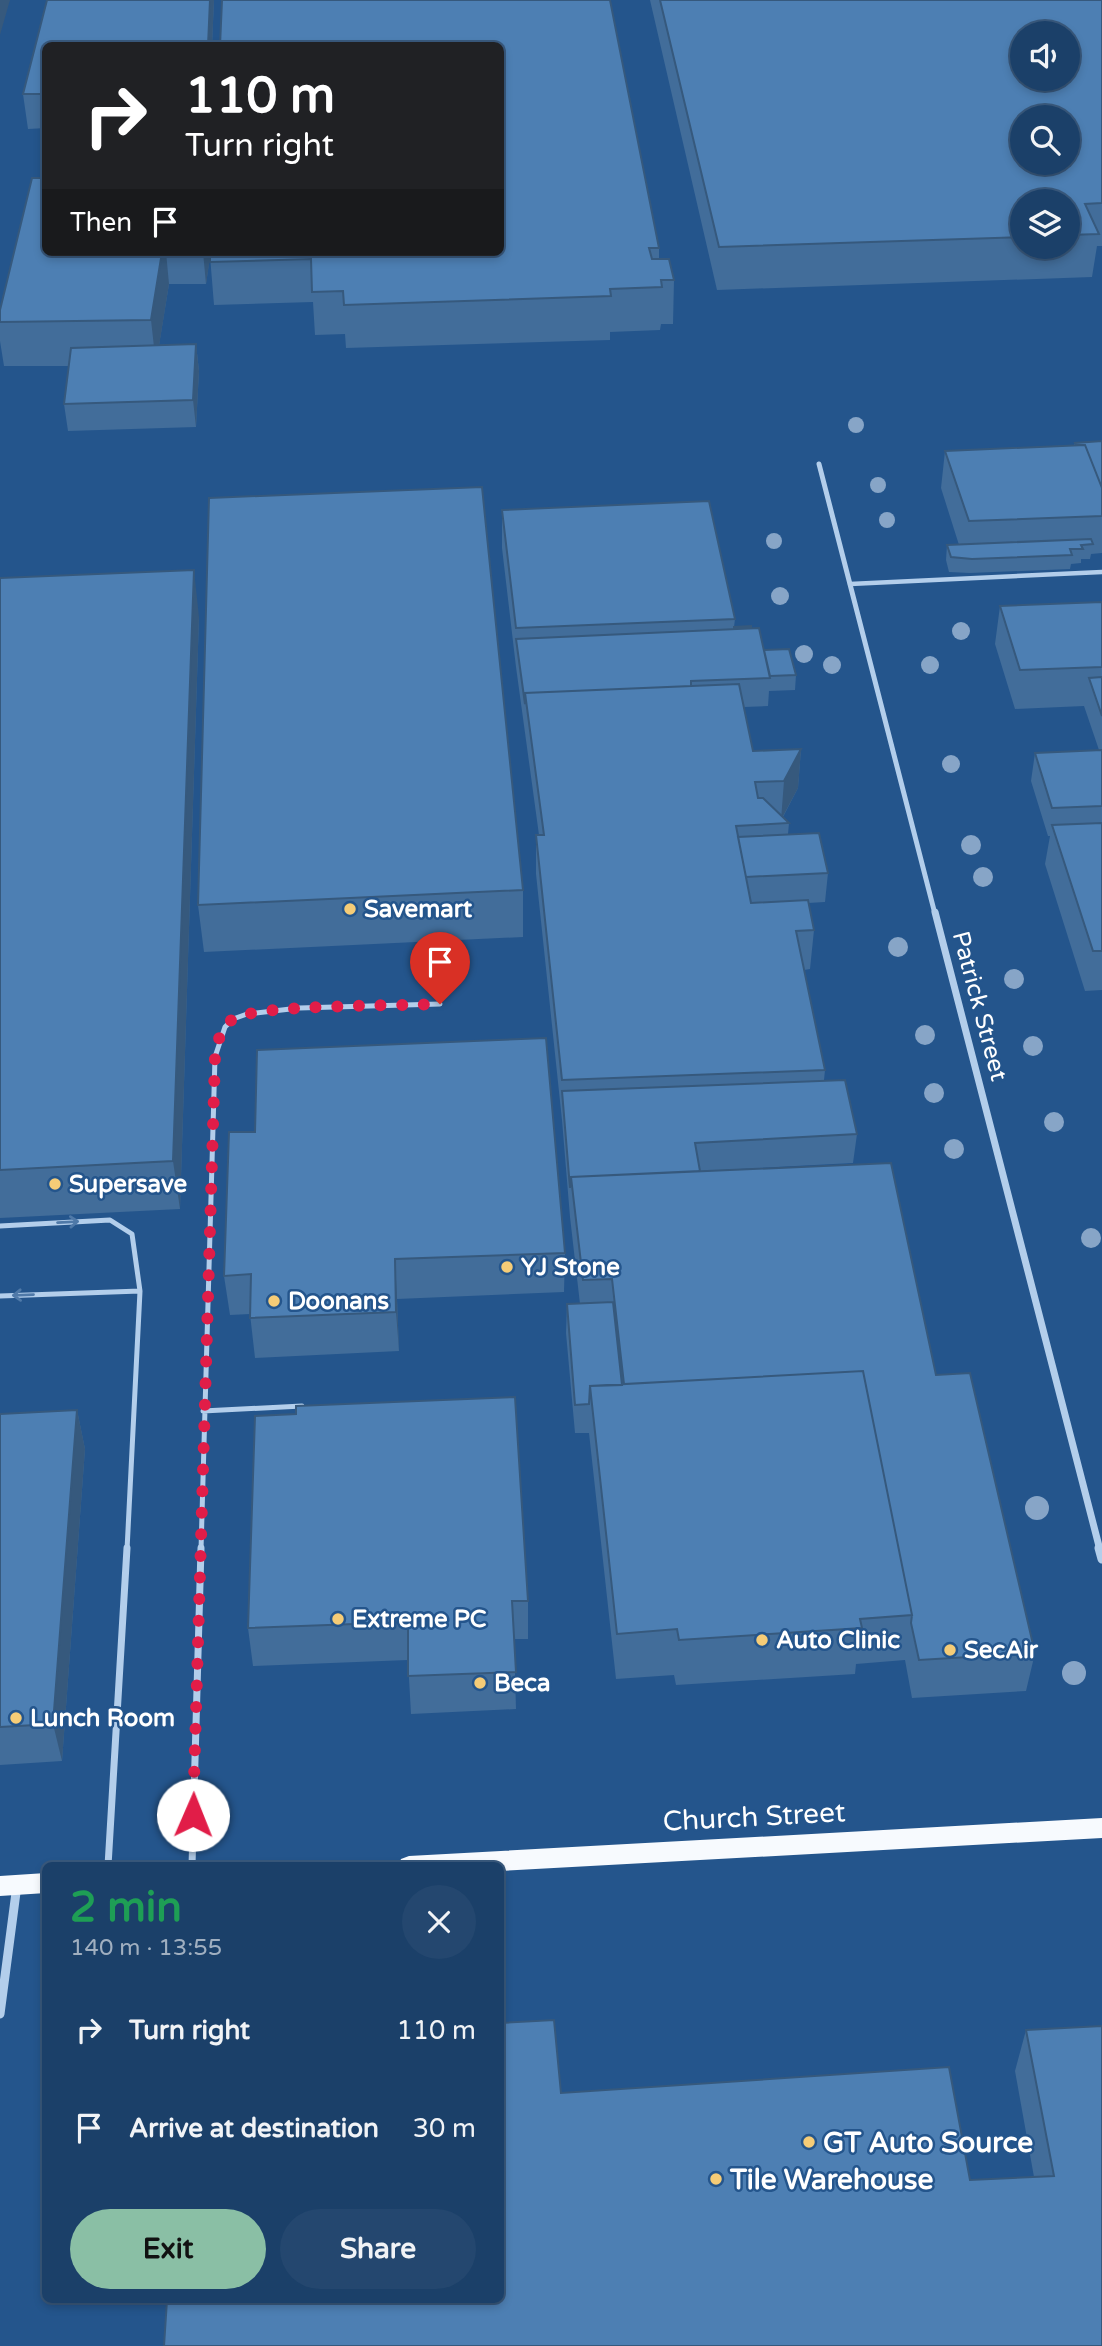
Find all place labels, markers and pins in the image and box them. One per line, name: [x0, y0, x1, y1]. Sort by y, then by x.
place label: Savemart: [364, 895, 473, 924]
marker: Savemart: [342, 901, 358, 917]
pin: [410, 932, 470, 1004]
place label: Supersave: [69, 1170, 187, 1199]
marker: Supersave: [47, 1176, 63, 1192]
place label: YJ Stone: [521, 1253, 620, 1282]
marker: YJ Stone: [499, 1259, 515, 1275]
place label: Doonans: [288, 1287, 389, 1316]
marker: Doonans: [266, 1293, 282, 1309]
place label: Extreme PC: [352, 1605, 487, 1634]
marker: Extreme PC: [330, 1611, 346, 1627]
place label: Auto Clinic: [776, 1626, 900, 1655]
marker: Auto Clinic: [754, 1632, 770, 1648]
place label: SecAir: [964, 1636, 1039, 1665]
marker: SecAir: [942, 1642, 958, 1658]
place label: Beca: [494, 1669, 550, 1698]
marker: Beca: [472, 1675, 488, 1691]
place label: Lunch Room: [30, 1704, 175, 1733]
marker: Lunch Room: [8, 1710, 24, 1726]
place label: GT Auto Source: [823, 2126, 1033, 2160]
marker: GT Auto Source: [801, 2134, 817, 2150]
place label: Tile Warehouse: [729, 2163, 933, 2197]
marker: Tile Warehouse: [708, 2171, 724, 2187]

